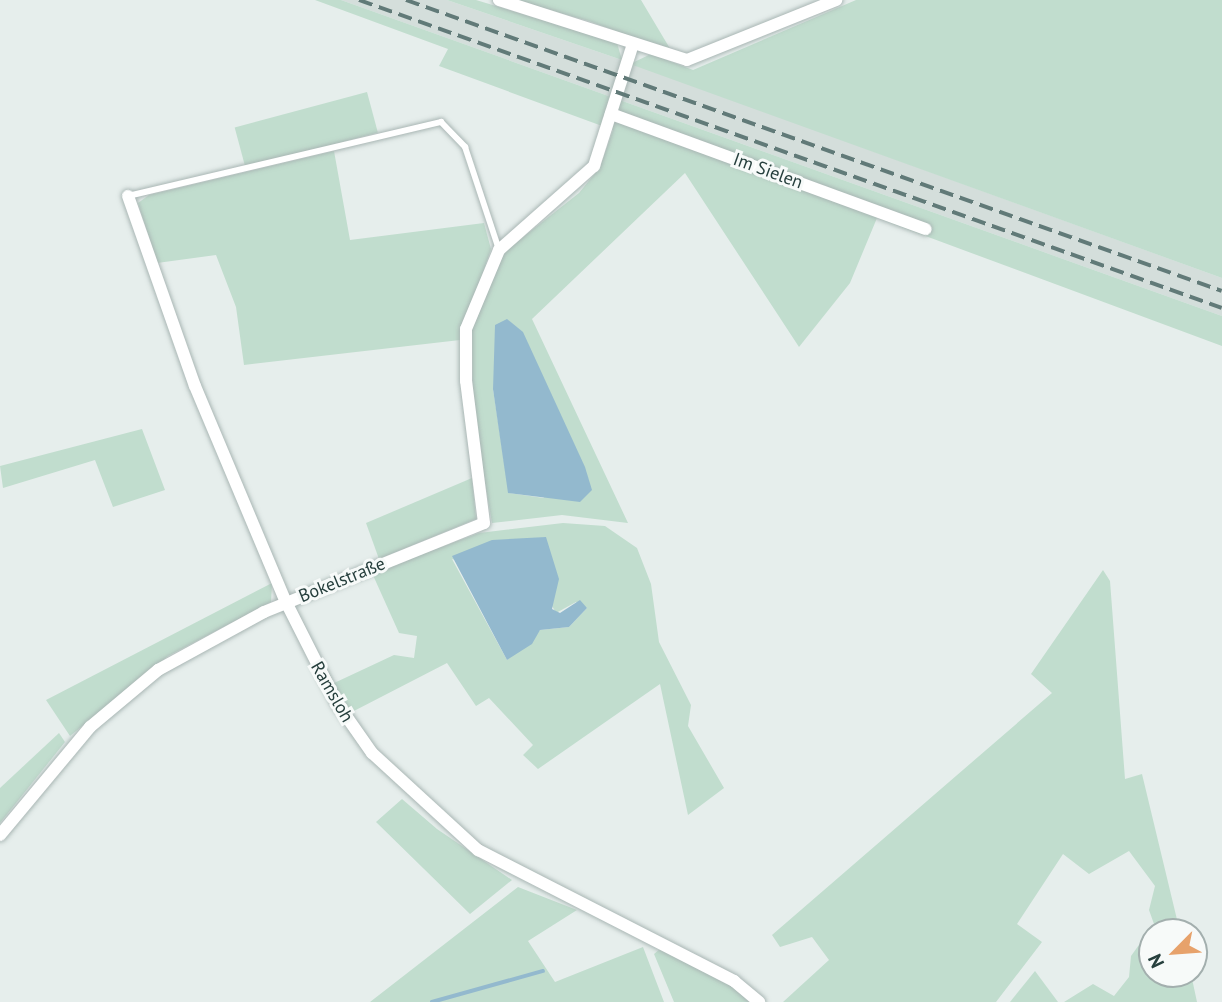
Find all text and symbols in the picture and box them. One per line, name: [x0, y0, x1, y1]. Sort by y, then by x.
street label: Im Sielen: [730, 148, 806, 194]
street label: Bokelstraße: [296, 553, 388, 607]
street label: Ramsloh: [306, 658, 358, 726]
north arrow: [1138, 918, 1208, 988]
text: N: [1142, 950, 1169, 972]

